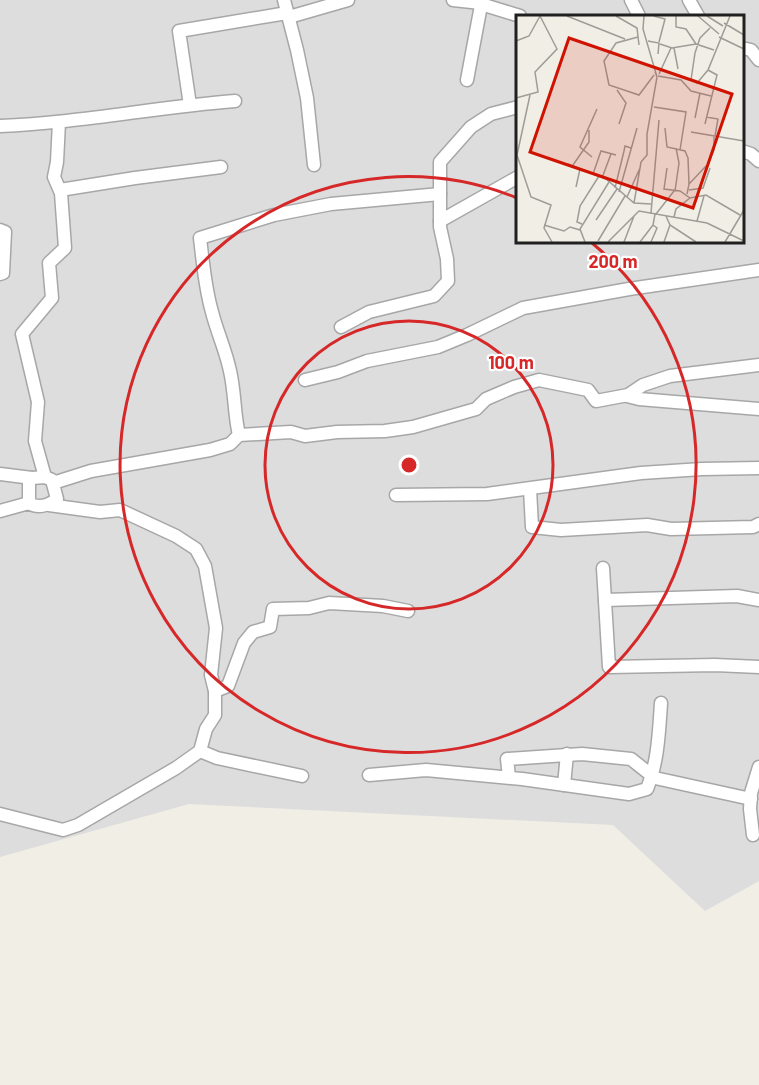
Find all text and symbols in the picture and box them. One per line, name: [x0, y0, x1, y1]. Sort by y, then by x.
inset map: [516, 15, 744, 243]
text: 200 m: [588, 250, 638, 272]
text: 100 m: [488, 351, 534, 373]
centre of rings: [399, 455, 419, 475]

